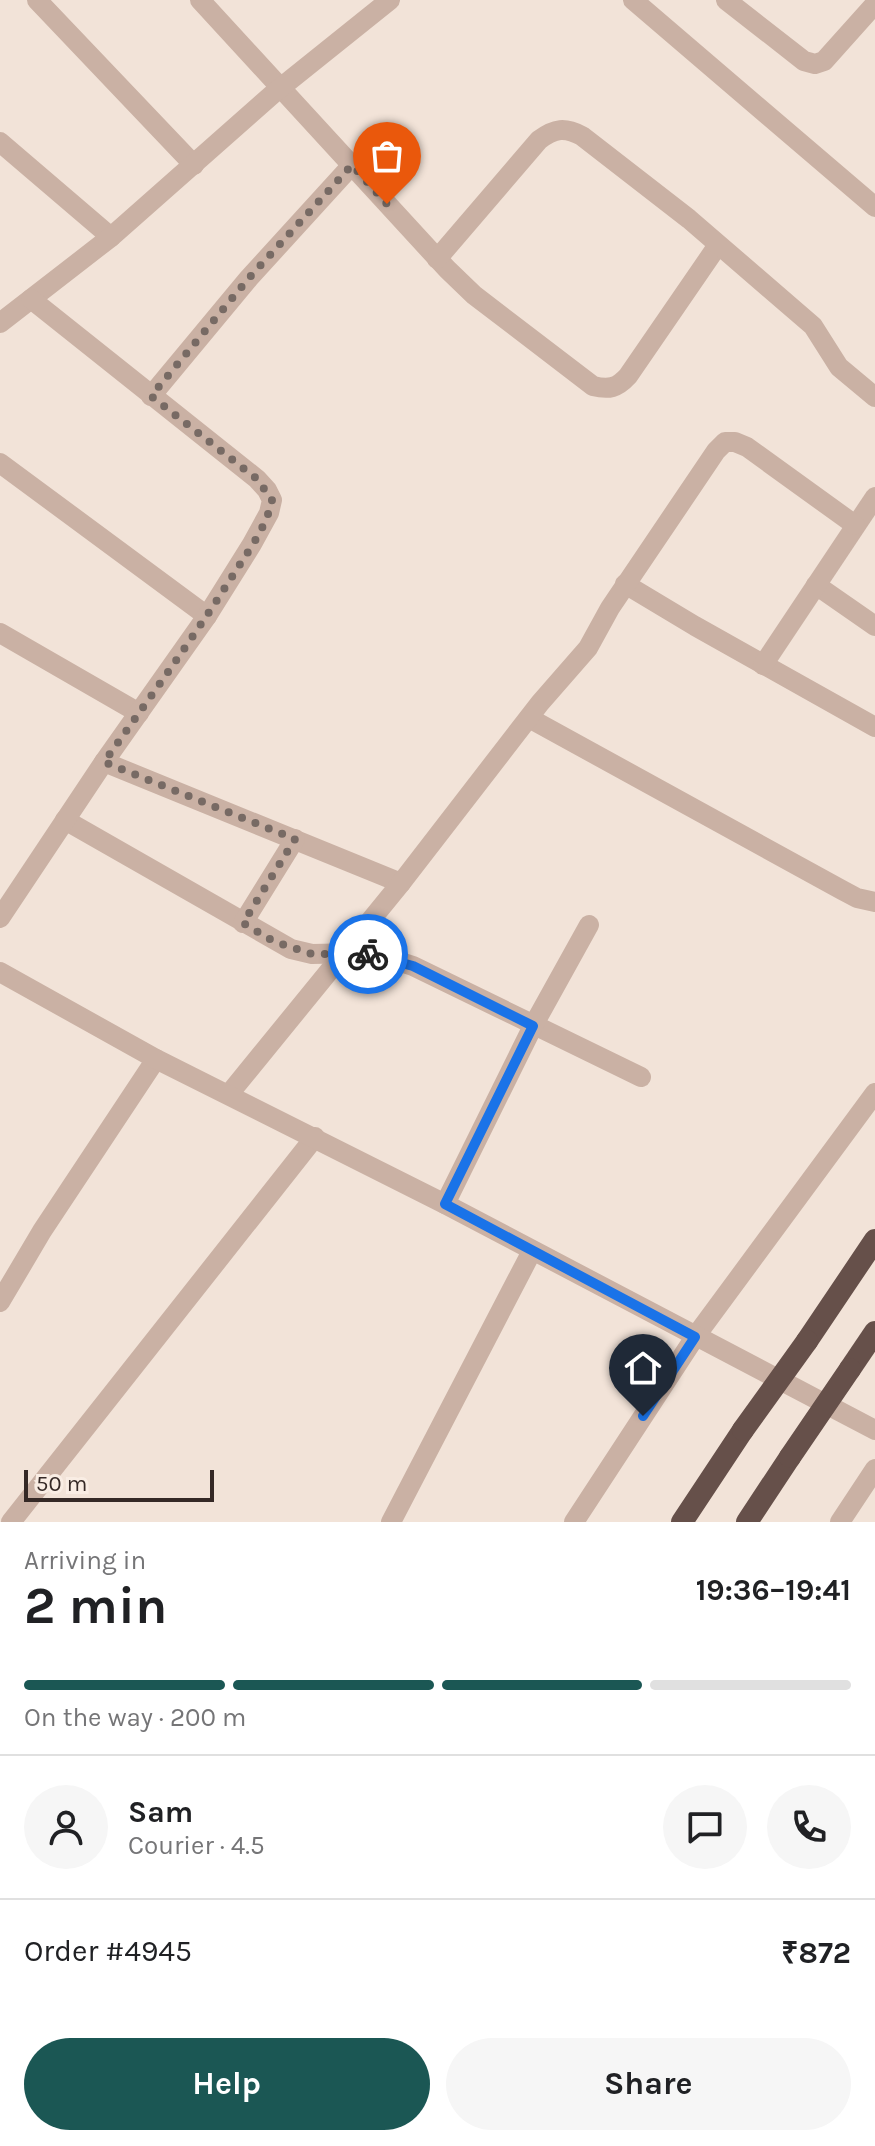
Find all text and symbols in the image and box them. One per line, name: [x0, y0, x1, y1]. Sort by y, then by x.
pin: [353, 122, 421, 204]
icon: bag: [365, 134, 409, 178]
courier: [328, 914, 408, 994]
icon: bike: [346, 932, 390, 976]
pin: [609, 1334, 677, 1416]
icon: home: [621, 1346, 665, 1390]
scale bar: [24, 1466, 214, 1502]
text: 50 m: [36, 1471, 87, 1497]
text: Arriving in: [24, 1545, 146, 1576]
text: 19:36–19:41: [696, 1572, 851, 1608]
text: 2 min: [24, 1575, 167, 1636]
text: On the way · 200 m: [24, 1702, 246, 1733]
button: person: [24, 1785, 108, 1869]
button: chat: [663, 1785, 747, 1869]
button: phone: [767, 1785, 851, 1869]
text: Sam: [128, 1794, 193, 1830]
text: Courier · 4.5: [128, 1830, 265, 1861]
text: Order #4945: [24, 1933, 192, 1969]
text: ₹872: [781, 1935, 851, 1971]
button: Help: [24, 2038, 430, 2130]
button: Share: [446, 2038, 851, 2130]

